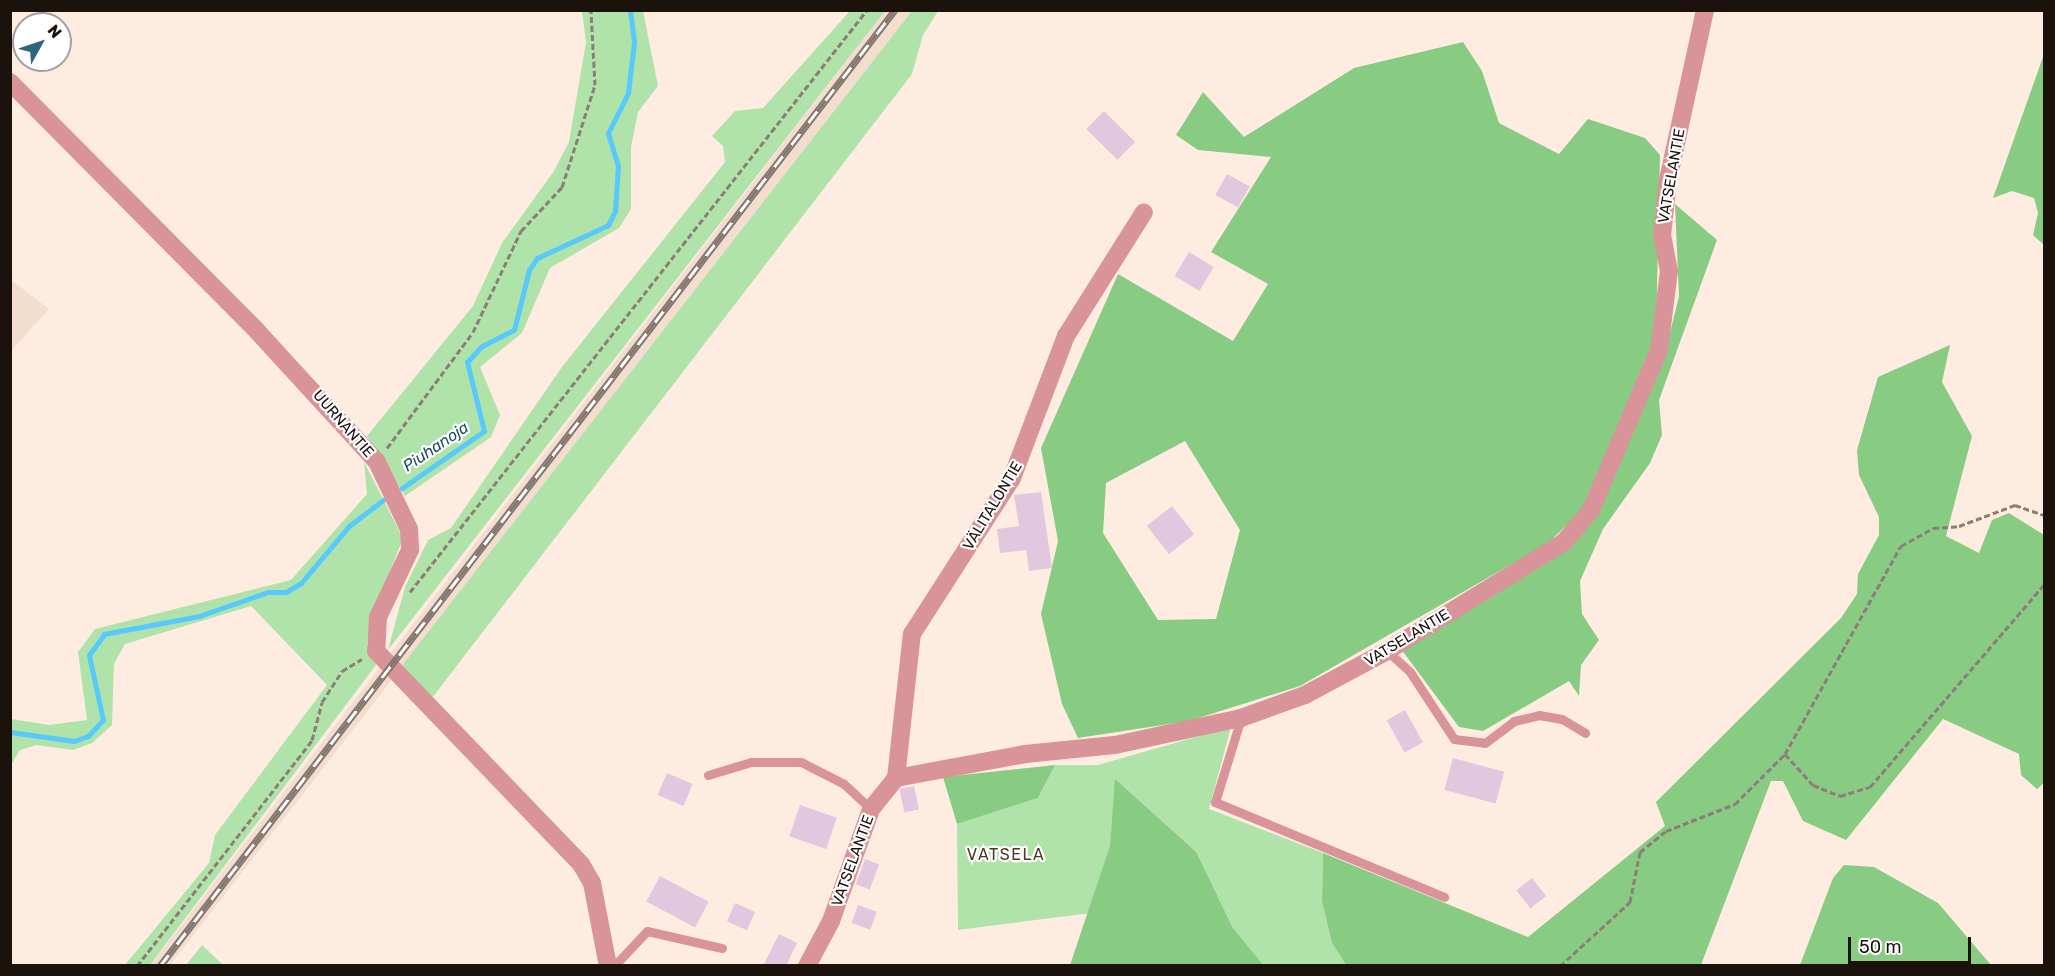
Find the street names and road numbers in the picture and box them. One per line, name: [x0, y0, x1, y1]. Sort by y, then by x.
street label: VATSELANTIE: [1655, 127, 1689, 225]
street label: UURNANTIE: [309, 387, 377, 461]
street label: VÄLITALONTIE: [960, 458, 1026, 554]
street label: VATSELANTIE: [1361, 606, 1453, 670]
street label: VATSELANTIE: [828, 813, 878, 909]

